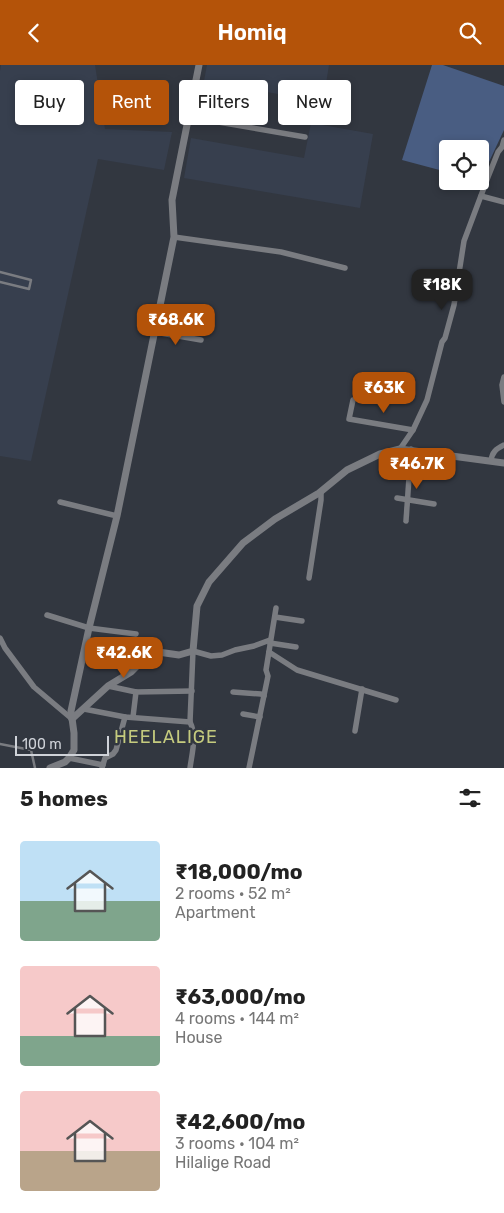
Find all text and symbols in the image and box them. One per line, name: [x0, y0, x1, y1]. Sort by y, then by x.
icon: back: [20, 19, 48, 47]
text: Homiq: [217, 19, 287, 46]
icon: search: [456, 19, 484, 47]
chip: Buy: [15, 80, 84, 125]
chip: Rent: [94, 80, 169, 125]
chip: Filters: [179, 80, 268, 125]
chip: New: [278, 80, 351, 125]
map controls: [439, 140, 489, 190]
button: locate: [439, 140, 489, 190]
pin: ₹18K: [412, 269, 472, 311]
text: ₹18K: [423, 275, 462, 294]
pin: ₹68.6K: [135, 303, 217, 346]
text: ₹68.6K: [148, 310, 204, 329]
pin: ₹63K: [354, 371, 414, 414]
text: ₹63K: [363, 378, 405, 397]
pin: ₹46.7K: [376, 447, 458, 490]
text: ₹46.7K: [390, 454, 444, 473]
pin: ₹42.6K: [83, 637, 165, 679]
text: ₹42.6K: [96, 643, 152, 662]
district label: HEELALIGE: [114, 726, 218, 748]
scale bar: [15, 733, 109, 756]
text: 100 m: [22, 736, 62, 753]
icon: filters: [456, 784, 484, 812]
text: 5 homes: [20, 786, 108, 811]
text: ₹18,000/mo: [175, 859, 303, 884]
icon: home: [60, 861, 120, 921]
text: 2 rooms · 52 m²: [175, 884, 291, 903]
text: Apartment: [175, 903, 255, 922]
text: ₹63,000/mo: [175, 984, 306, 1009]
icon: home: [60, 986, 120, 1046]
text: 4 rooms · 144 m²: [175, 1009, 299, 1028]
text: House: [175, 1028, 222, 1047]
text: ₹42,600/mo: [175, 1109, 305, 1134]
icon: home: [60, 1111, 120, 1171]
text: 3 rooms · 104 m²: [175, 1134, 299, 1153]
text: Hilalige Road: [175, 1153, 271, 1172]

